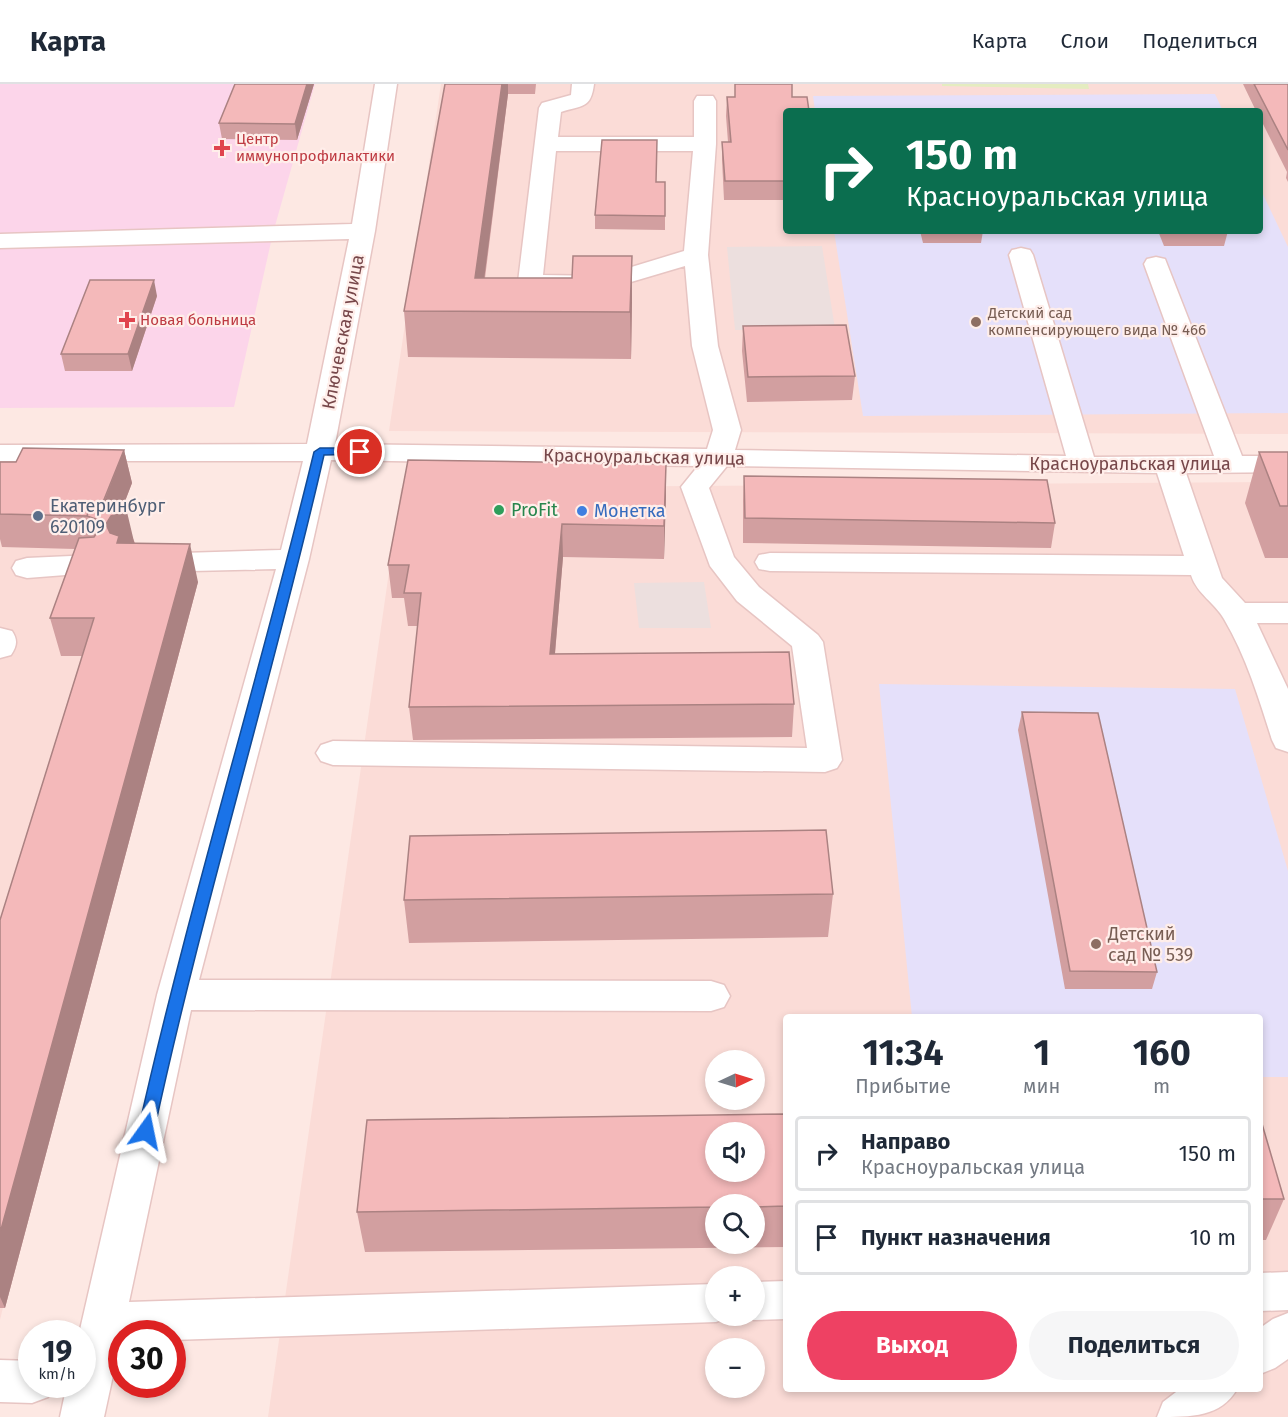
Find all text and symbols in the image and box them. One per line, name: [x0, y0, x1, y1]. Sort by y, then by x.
text: Карта: [30, 25, 106, 58]
text: Карта: [972, 28, 1028, 54]
text: Слои: [1061, 28, 1109, 54]
text: Поделиться: [1142, 28, 1258, 54]
place label: Центр иммунопрофилактики: [236, 130, 395, 165]
text: 150 m: [906, 130, 1018, 180]
icon: right: [807, 132, 885, 210]
marker: Центр иммунопрофилактики: [213, 139, 231, 157]
text: Красноуральская улица: [906, 181, 1209, 213]
street label: Ключевская улица: [317, 253, 369, 411]
place label: Детский сад компенсирующего вида № 466: [987, 304, 1206, 339]
marker: Новая больница: [118, 311, 136, 329]
place label: Новая больница: [140, 311, 256, 329]
marker: Детский сад компенсирующего вида № 466: [969, 315, 983, 329]
pin: [334, 426, 385, 477]
icon: arrive: [343, 435, 376, 468]
street label: Красноуральская улица: [543, 444, 745, 470]
street label: Красноуральская улица: [1029, 453, 1231, 475]
place label: Екатеринбург 620109: [50, 495, 165, 538]
place label: ProFit: [511, 499, 558, 521]
place label: Монетка: [594, 500, 666, 522]
marker: ProFit: [492, 503, 506, 517]
marker: Монетка: [575, 504, 589, 518]
marker: Екатеринбург 620109: [31, 509, 45, 523]
place label: Детский сад № 539: [1107, 923, 1193, 966]
marker: Детский сад № 539: [1089, 937, 1103, 951]
text: 11:34: [863, 1031, 944, 1075]
text: 1: [1033, 1031, 1050, 1075]
text: 160: [1133, 1031, 1191, 1075]
north arrow: [705, 1050, 765, 1110]
map controls: [705, 1050, 765, 1398]
text: Прибытие: [855, 1074, 951, 1098]
text: мин: [1023, 1074, 1060, 1098]
text: m: [1153, 1074, 1170, 1098]
position arrow: [114, 1099, 178, 1163]
button: sound: [705, 1122, 765, 1182]
text: Направо: [861, 1128, 950, 1155]
icon: right: [810, 1137, 843, 1170]
text: 150 m: [1178, 1140, 1236, 1167]
text: Красноуральская улица: [861, 1155, 1085, 1179]
button: search: [705, 1194, 765, 1254]
icon: arrive: [810, 1221, 843, 1254]
text: Пункт назначения: [861, 1224, 1051, 1251]
text: 10 m: [1190, 1224, 1236, 1251]
button: +: [705, 1266, 765, 1326]
button: Выход: [807, 1311, 1017, 1380]
button: Поделиться: [1029, 1311, 1239, 1380]
speed limit sign: 30: [108, 1320, 186, 1398]
text: 19: [42, 1334, 72, 1370]
button: −: [705, 1338, 765, 1398]
text: km/h: [38, 1365, 76, 1383]

